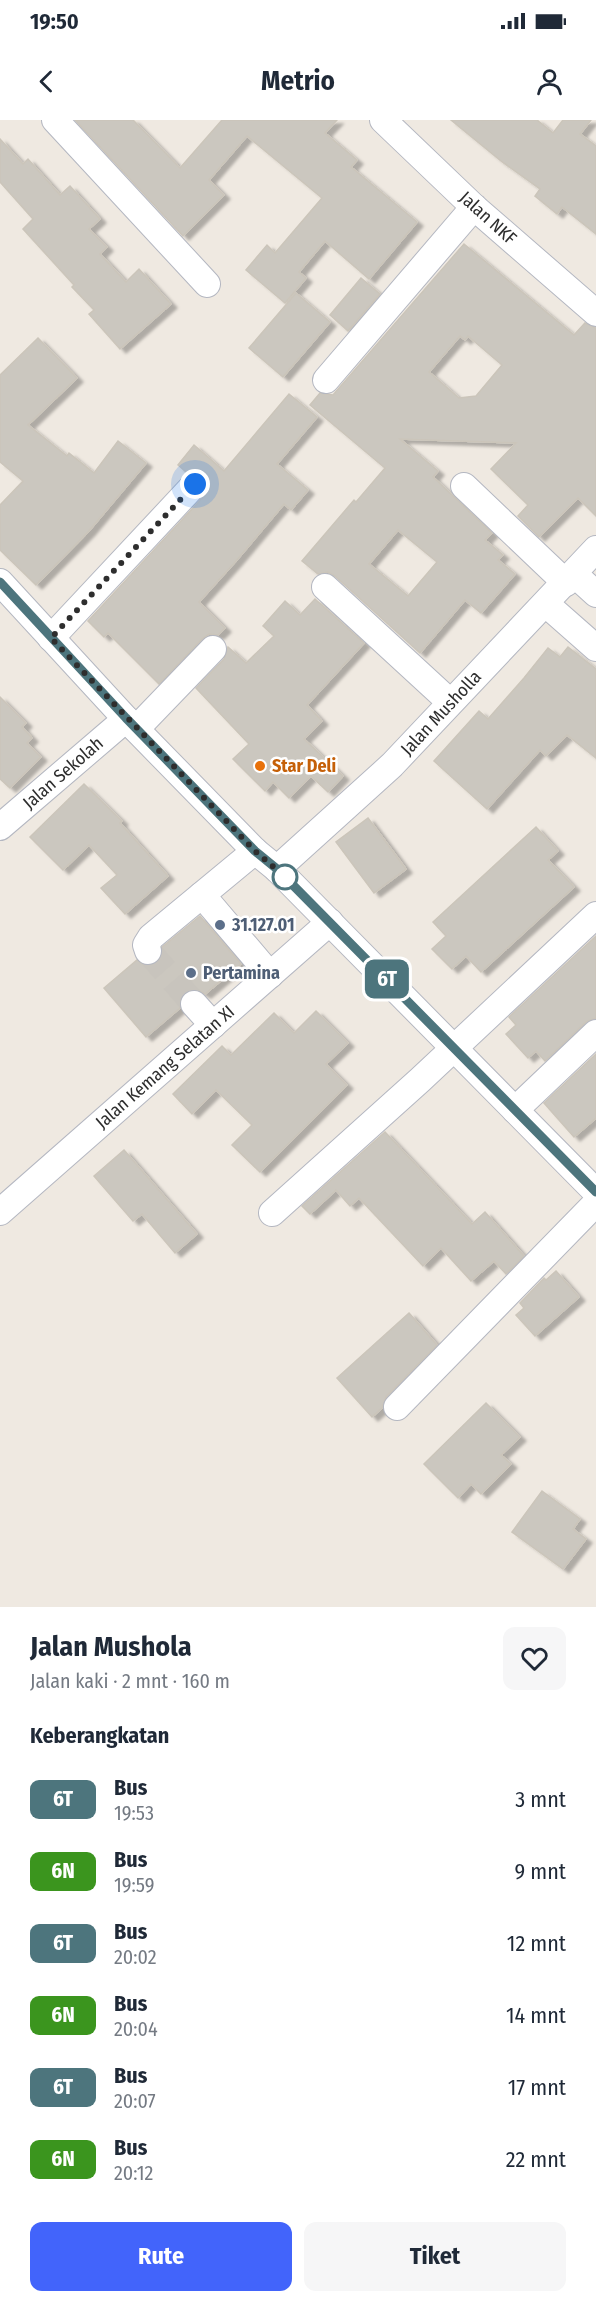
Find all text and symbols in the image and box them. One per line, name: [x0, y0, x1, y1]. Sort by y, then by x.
text: 19:50: [30, 8, 79, 35]
icon: back: [30, 65, 63, 98]
text: Metrio: [261, 65, 335, 97]
icon: person: [533, 65, 566, 98]
street label: Jalan NKF: [455, 187, 521, 249]
your location: [180, 469, 210, 499]
street label: Jalan Musholla: [396, 666, 486, 760]
street label: Jalan Sekolah: [18, 732, 108, 814]
place label: Star Deli: [272, 755, 336, 777]
marker: Star Deli: [253, 759, 267, 773]
unlabelled marker: [272, 864, 298, 890]
place label: 31.127.01: [231, 914, 295, 936]
marker: 31.127.01: [213, 918, 227, 932]
line badge: 6T: [360, 960, 414, 998]
place label: Pertamina: [203, 962, 280, 984]
marker: Pertamina: [184, 966, 198, 980]
text: 6T: [377, 966, 397, 992]
street label: Jalan Kemang Selatan XI: [91, 1001, 239, 1133]
button: heart: [503, 1627, 566, 1690]
text: Jalan Mushola: [30, 1630, 192, 1663]
text: Jalan kaki · 2 mnt · 160 m: [30, 1669, 230, 1693]
text: Keberangkatan: [30, 1722, 169, 1749]
text: Bus: [114, 1774, 147, 1801]
text: 6T: [53, 1786, 73, 1812]
text: 3 mnt: [515, 1786, 566, 1813]
text: 19:53: [114, 1801, 154, 1825]
text: Bus: [114, 1846, 147, 1873]
text: 6N: [51, 1858, 75, 1884]
text: 9 mnt: [514, 1858, 566, 1885]
text: 19:59: [114, 1873, 154, 1897]
text: Bus: [114, 1918, 147, 1945]
text: 6T: [53, 1930, 73, 1956]
text: 12 mnt: [507, 1930, 566, 1957]
text: 20:02: [114, 1945, 157, 1969]
text: Bus: [114, 1990, 147, 2017]
text: 6N: [51, 2002, 75, 2028]
text: 14 mnt: [506, 2002, 566, 2029]
text: 20:04: [114, 2017, 158, 2041]
text: Bus: [114, 2062, 147, 2089]
text: 6T: [53, 2074, 73, 2100]
text: 17 mnt: [508, 2074, 566, 2101]
text: 20:07: [114, 2089, 156, 2113]
text: Bus: [114, 2134, 147, 2161]
text: 6N: [51, 2146, 75, 2172]
text: 22 mnt: [506, 2146, 566, 2173]
text: 20:12: [114, 2161, 153, 2185]
button: Rute: [30, 2222, 292, 2291]
button: Tiket: [304, 2222, 566, 2291]

